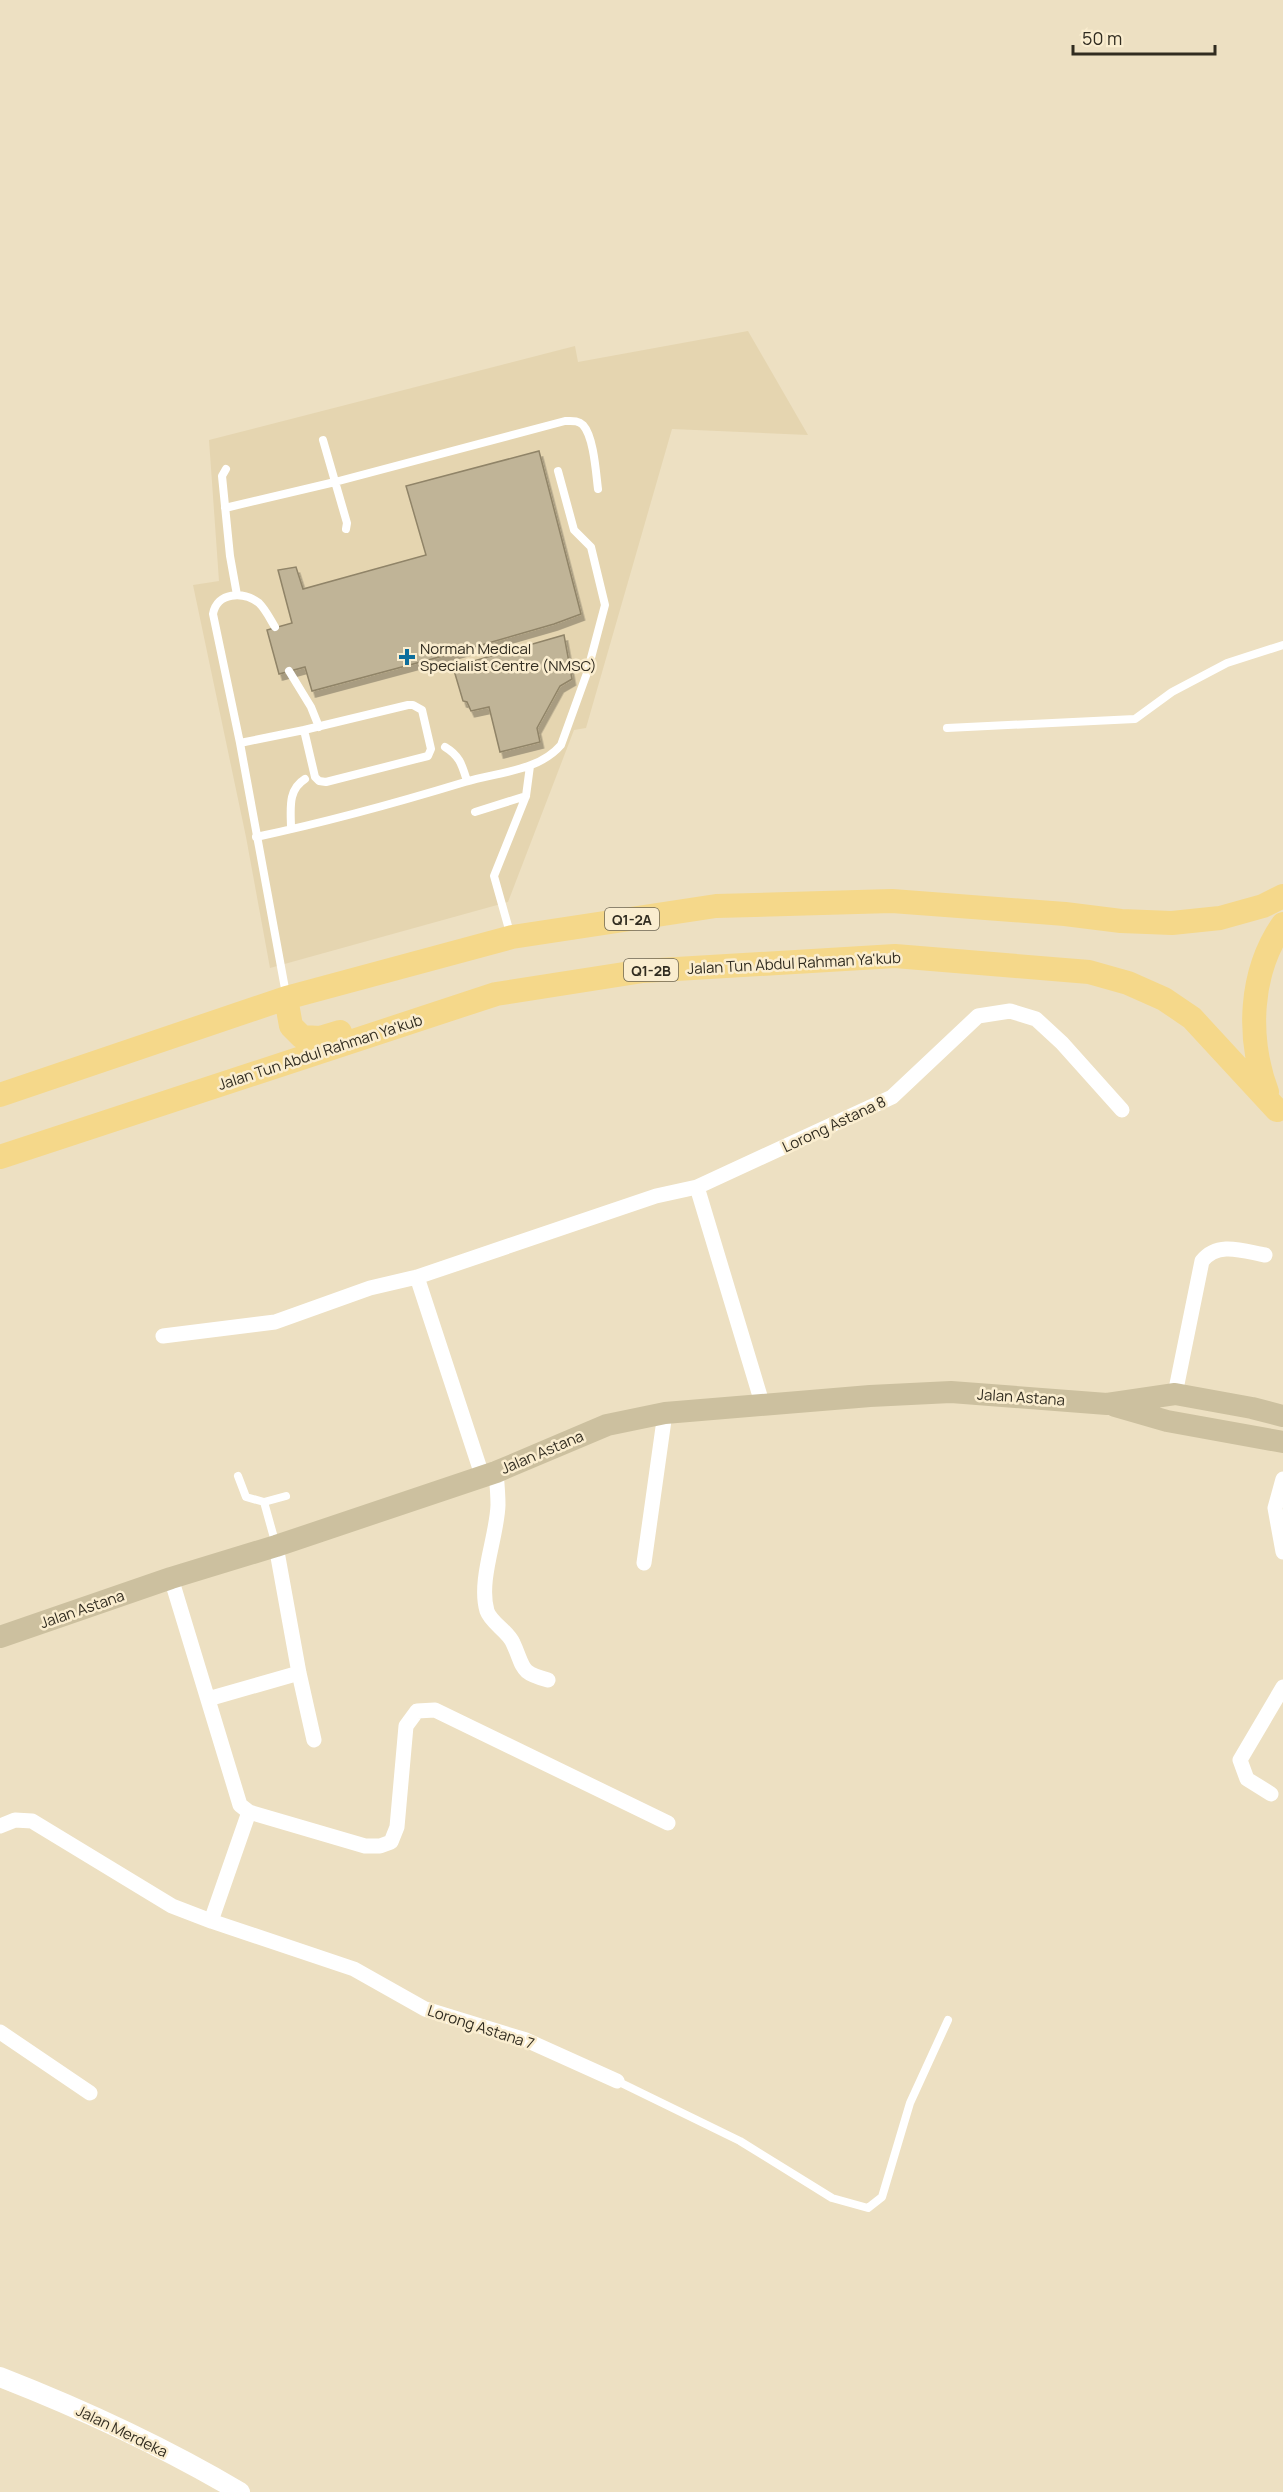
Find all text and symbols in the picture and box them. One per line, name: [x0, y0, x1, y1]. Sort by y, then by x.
scale bar: [1073, 18, 1216, 56]
text: 50 m: [1082, 26, 1122, 50]
place label: Normah Medical Specialist Centre (NMSC): [420, 638, 597, 676]
marker: Normah Medical Specialist Centre (NMSC): [398, 648, 416, 666]
road number: Q1-2A: [605, 908, 659, 930]
street label: Jalan Tun Abdul Rahman Ya'kub: [687, 947, 902, 979]
road number: Q1-2B: [624, 959, 678, 981]
street label: Jalan Tun Abdul Rahman Ya'kub: [215, 1009, 425, 1095]
street label: Lorong Astana 8: [779, 1091, 889, 1157]
street label: Jalan Astana: [976, 1383, 1066, 1411]
street label: Jalan Astana: [497, 1425, 587, 1479]
street label: Jalan Astana: [37, 1585, 127, 1633]
street label: Lorong Astana 7: [425, 2000, 537, 2054]
street label: Jalan Merdeka: [73, 2400, 171, 2462]

